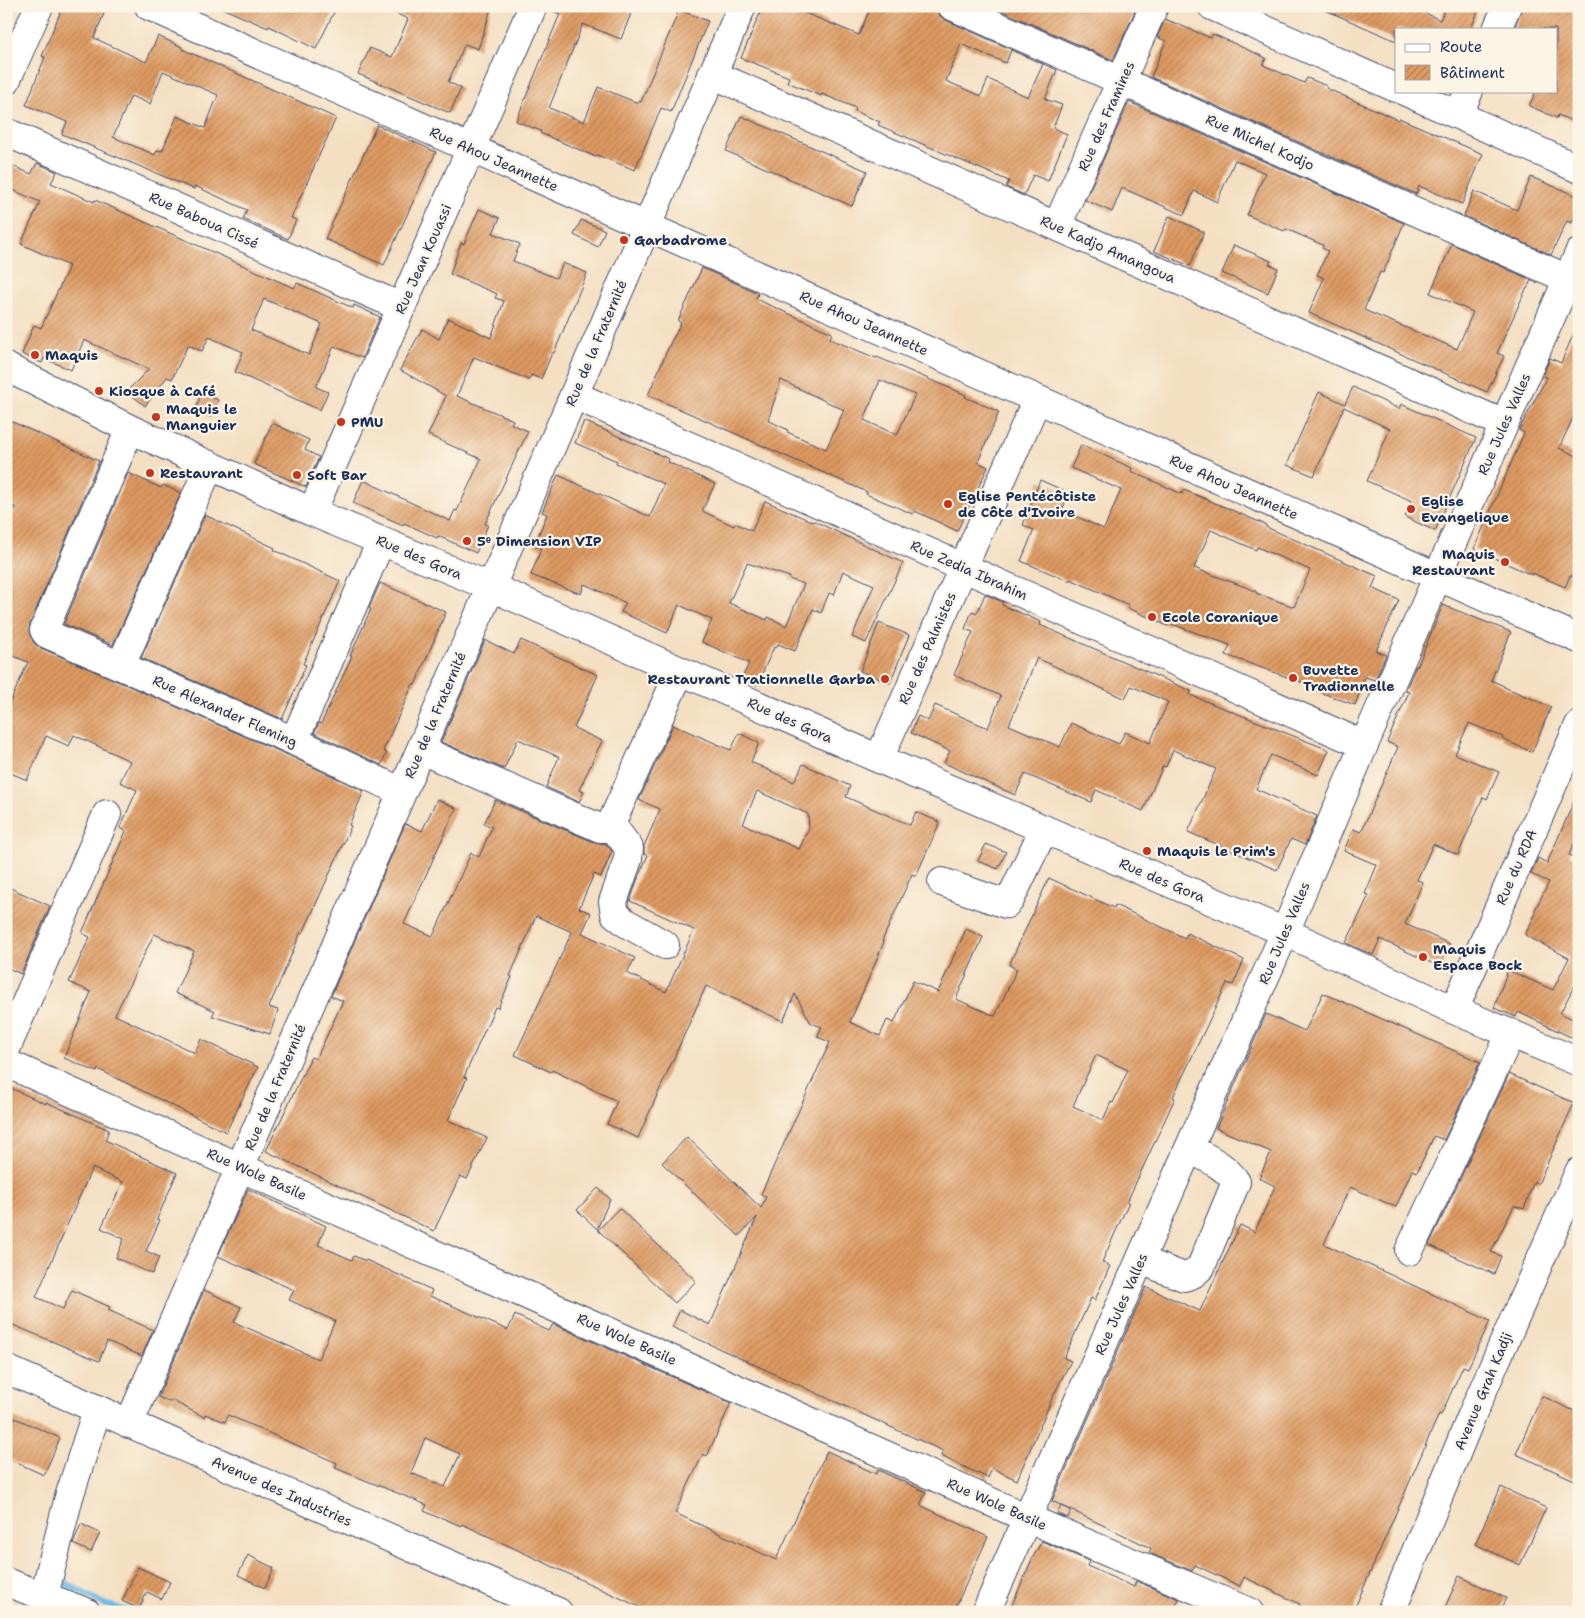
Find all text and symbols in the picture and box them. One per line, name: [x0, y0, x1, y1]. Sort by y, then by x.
legend: [1395, 28, 1558, 92]
text: Route: [1440, 37, 1482, 57]
street label: Rue des Framines: [1074, 58, 1138, 174]
text: Bâtiment: [1440, 63, 1505, 83]
street label: Rue Michel Kodjo: [1203, 110, 1317, 174]
street label: Rue Ahou Jeannette: [427, 122, 561, 196]
street label: Rue Baboua Cissé: [146, 188, 262, 252]
street label: Rue Jean Kouassi: [391, 201, 455, 317]
street label: Rue Kadjo Amangoua: [1038, 211, 1179, 287]
place label: Garbadrome: [634, 231, 727, 249]
marker: Garbadrome: [618, 234, 630, 246]
street label: Rue de la Fraternité: [561, 277, 631, 409]
street label: Rue Ahou Jeannette: [797, 286, 931, 360]
place label: Maquis: [45, 346, 98, 364]
marker: Maquis: [29, 349, 41, 361]
street label: Rue Jules Valles: [1473, 370, 1535, 478]
place label: Kiosque à Café: [109, 382, 216, 400]
marker: Kiosque à Café: [93, 385, 105, 397]
place label: Maquis le Manguier: [166, 400, 237, 434]
marker: Maquis le Manguier: [150, 411, 162, 423]
place label: PMU: [351, 413, 383, 431]
marker: PMU: [335, 416, 347, 428]
street label: Rue Ahou Jeannette: [1167, 450, 1301, 524]
place label: Restaurant: [160, 464, 243, 482]
place label: Soft Bar: [307, 466, 367, 484]
marker: Restaurant: [144, 467, 156, 479]
marker: Soft Bar: [291, 469, 303, 481]
place label: Eglise Pentécôtiste de Côte d'Ivoire: [958, 487, 1096, 521]
place label: Eglise Evangelique: [1421, 492, 1509, 526]
marker: Eglise Pentécôtiste de Côte d'Ivoire: [942, 498, 954, 510]
marker: Eglise Evangelique: [1405, 503, 1417, 515]
street label: Rue des Gora: [373, 531, 465, 583]
place label: 5ᵉ Dimension VIP: [477, 532, 602, 550]
marker: 5ᵉ Dimension VIP: [461, 535, 473, 547]
street label: Rue Zedia Ibrahim: [908, 536, 1030, 604]
place label: Maquis Restaurant: [1412, 545, 1495, 579]
marker: Maquis Restaurant: [1499, 556, 1511, 568]
street label: Rue des Palmistes: [894, 589, 960, 707]
place label: Ecole Coranique: [1162, 608, 1279, 626]
marker: Ecole Coranique: [1146, 611, 1158, 623]
street label: Rue de la Fraternité: [400, 649, 470, 781]
place label: Buvette Tradionnelle: [1303, 661, 1395, 695]
place label: Restaurant Trationnelle Garba: [647, 670, 875, 688]
street label: Rue Alexander Fleming: [150, 671, 300, 751]
marker: Buvette Tradionnelle: [1287, 672, 1299, 684]
marker: Restaurant Trationnelle Garba: [879, 673, 891, 685]
street label: Rue des Gora: [745, 693, 836, 747]
street label: Rue du RDA: [1491, 826, 1541, 908]
place label: Maquis le Prim's: [1157, 842, 1276, 860]
marker: Maquis le Prim's: [1141, 845, 1153, 857]
street label: Rue des Gora: [1116, 854, 1208, 906]
street label: Rue Jules Valles: [1254, 879, 1314, 987]
place label: Maquis Espace Bock: [1433, 940, 1522, 974]
marker: Maquis Espace Bock: [1417, 951, 1429, 963]
street label: Rue de la Fraternité: [240, 1021, 310, 1153]
street label: Rue Wole Basile: [204, 1144, 310, 1204]
street label: Rue Jules Valles: [1090, 1250, 1152, 1358]
street label: Rue Wole Basile: [574, 1309, 680, 1369]
street label: Avenue Grah Kadji: [1450, 1329, 1516, 1453]
street label: Avenue des Industries: [209, 1452, 355, 1530]
street label: Rue Wole Basile: [944, 1474, 1050, 1534]

